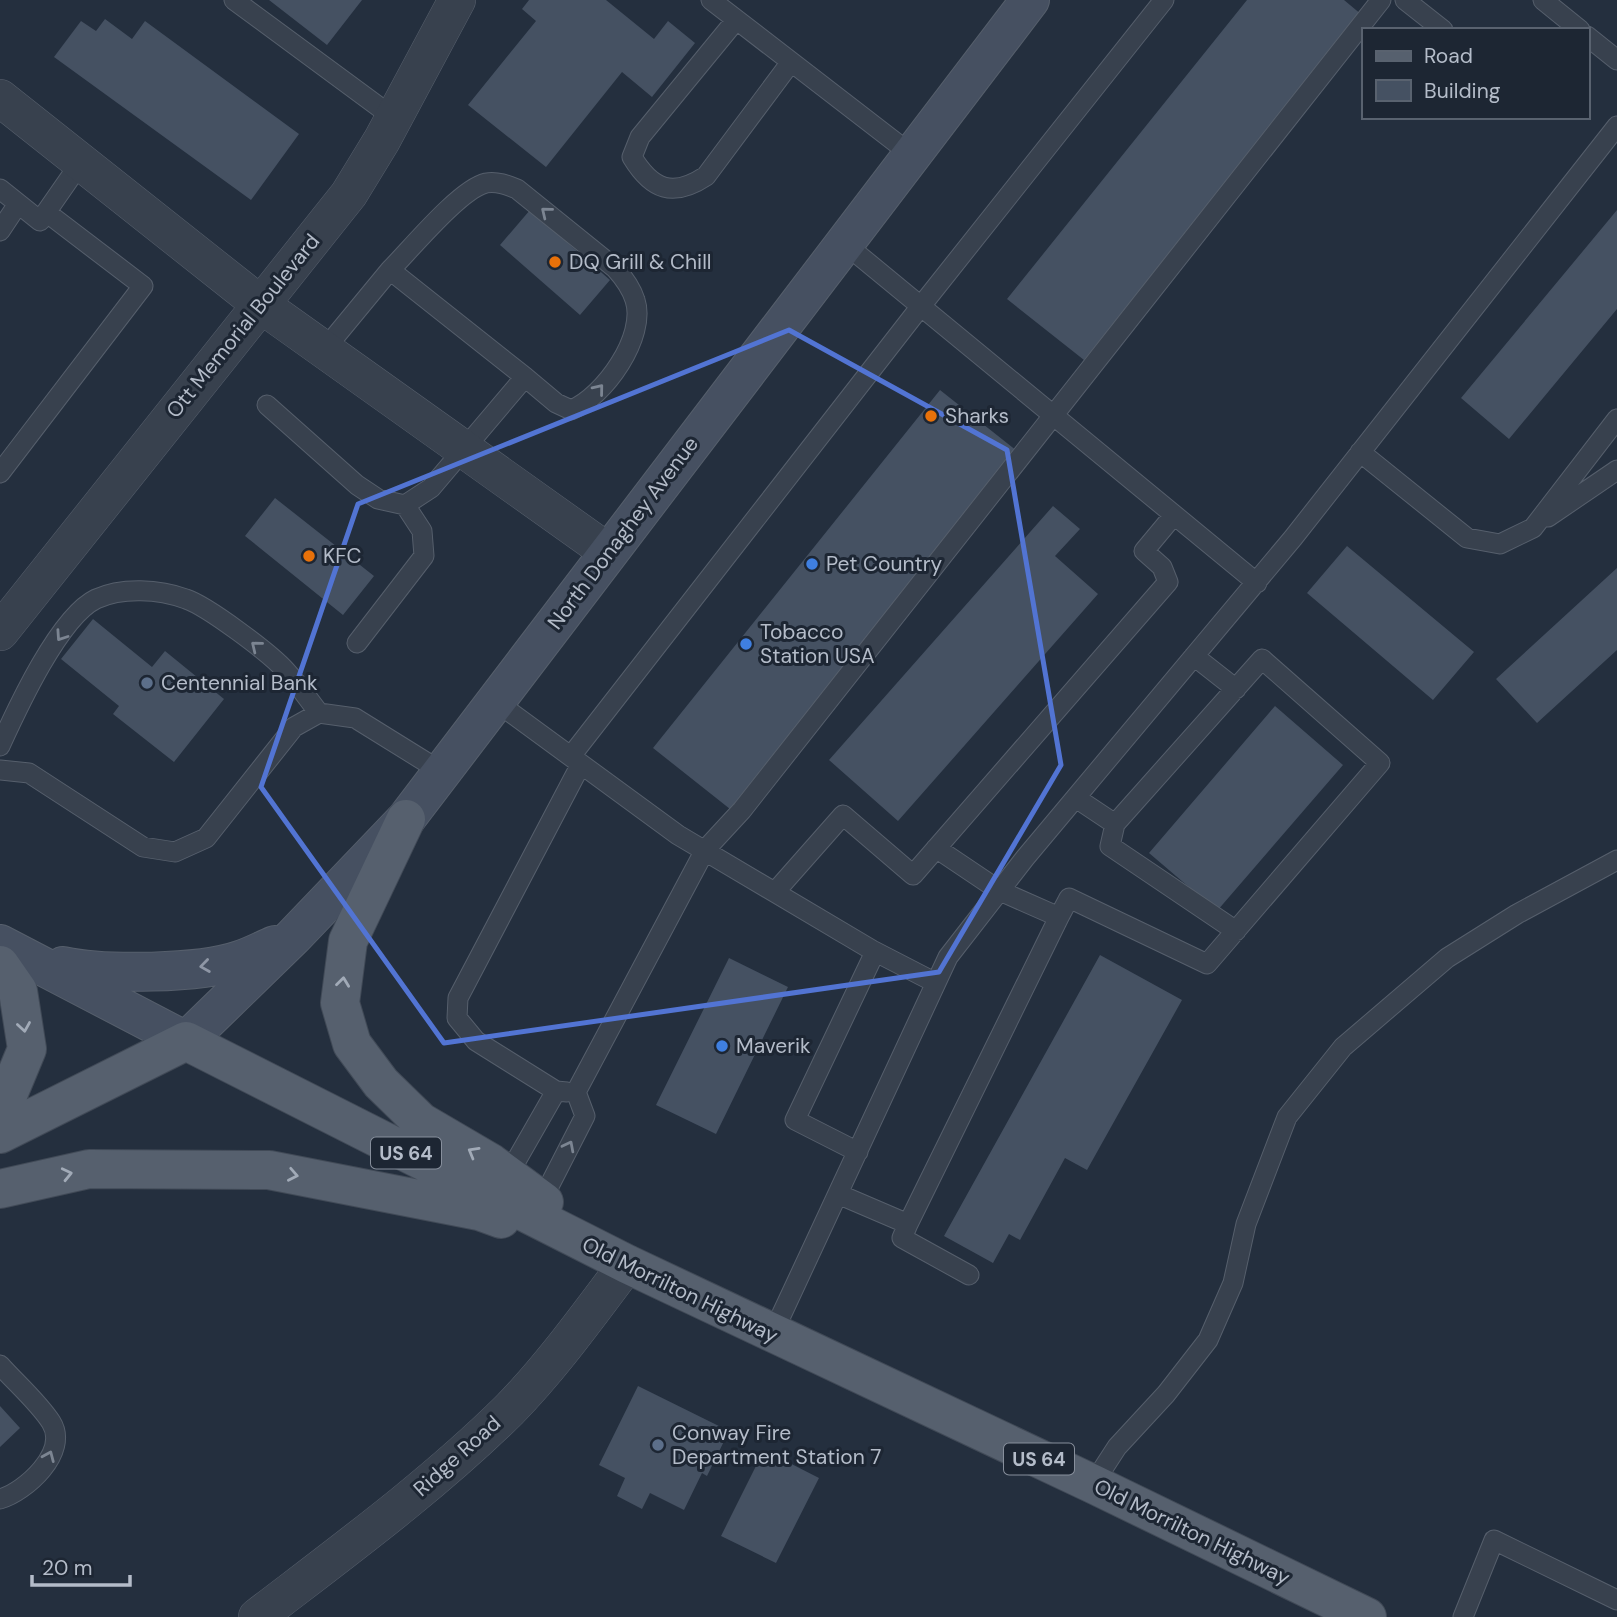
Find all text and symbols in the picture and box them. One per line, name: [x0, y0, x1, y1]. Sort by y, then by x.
legend: [1362, 28, 1589, 119]
text: Road: [1424, 42, 1473, 70]
text: Building: [1424, 77, 1501, 105]
one-way arrow: [542, 208, 555, 220]
street label: Ott Memorial Boulevard: [160, 228, 326, 424]
place label: DQ Grill & Chill: [569, 248, 712, 276]
marker: DQ Grill & Chill: [547, 254, 563, 270]
one-way arrow: [591, 384, 604, 397]
place label: Sharks: [945, 402, 1009, 430]
marker: Sharks: [923, 408, 939, 424]
street label: North Donaghey Avenue: [541, 431, 705, 635]
place label: KFC: [323, 542, 362, 570]
marker: KFC: [301, 548, 317, 564]
place label: Pet Country: [826, 550, 943, 578]
marker: Pet Country: [804, 556, 820, 572]
place label: Tobacco Station USA: [760, 618, 875, 670]
one-way arrow: [57, 628, 69, 641]
marker: Tobacco Station USA: [738, 636, 754, 652]
one-way arrow: [251, 641, 263, 654]
place label: Centennial Bank: [161, 669, 318, 697]
marker: Centennial Bank: [139, 675, 155, 691]
one-way arrow: [199, 958, 211, 973]
one-way arrow: [335, 977, 350, 988]
one-way arrow: [16, 1021, 31, 1033]
place label: Maverik: [736, 1032, 811, 1060]
marker: Maverik: [714, 1038, 730, 1054]
road number: US 64: [371, 1138, 441, 1168]
one-way arrow: [561, 1141, 574, 1153]
one-way arrow: [467, 1147, 480, 1160]
one-way arrow: [287, 1167, 299, 1182]
one-way arrow: [61, 1168, 73, 1183]
street label: Old Morrilton Highway: [577, 1230, 783, 1350]
street label: Ridge Road: [407, 1409, 507, 1503]
place label: Conway Fire Department Station 7: [672, 1419, 882, 1471]
marker: Conway Fire Department Station 7: [650, 1437, 666, 1453]
road number: US 64: [1004, 1443, 1074, 1474]
one-way arrow: [41, 1450, 55, 1463]
street label: Old Morrilton Highway: [1089, 1472, 1295, 1592]
scale bar: [32, 1544, 130, 1588]
text: 20 m: [42, 1554, 93, 1582]

